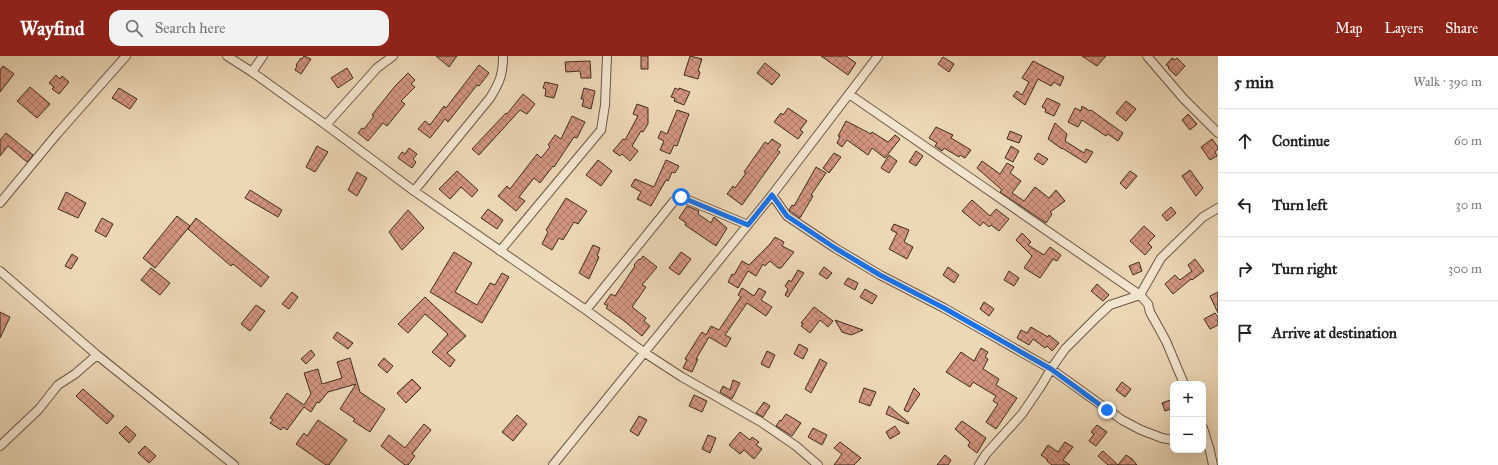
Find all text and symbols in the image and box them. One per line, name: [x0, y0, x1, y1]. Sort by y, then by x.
search box: [109, 10, 389, 46]
text: Wayfind: [20, 17, 85, 40]
icon: search: [123, 17, 145, 39]
text: Search here: [155, 19, 226, 37]
text: Map: [1335, 20, 1363, 37]
text: Layers: [1385, 20, 1423, 37]
text: Share: [1445, 20, 1478, 37]
text: 5 min: [1234, 72, 1274, 93]
text: Walk · 390 m: [1413, 74, 1482, 90]
icon: ahead: [1234, 130, 1256, 152]
text: Continue: [1272, 132, 1330, 150]
text: 60 m: [1454, 133, 1482, 149]
route start: [672, 188, 690, 206]
icon: left: [1234, 194, 1256, 216]
text: Turn left: [1272, 196, 1328, 214]
text: 30 m: [1456, 197, 1482, 213]
icon: right: [1234, 258, 1256, 280]
text: Turn right: [1272, 260, 1337, 278]
text: 300 m: [1448, 261, 1482, 277]
icon: arrive: [1234, 322, 1256, 344]
text: Arrive at destination: [1272, 324, 1397, 342]
map controls: [1170, 381, 1206, 453]
button: +: [1170, 381, 1206, 417]
route end: [1098, 401, 1116, 419]
button: −: [1170, 417, 1206, 453]

